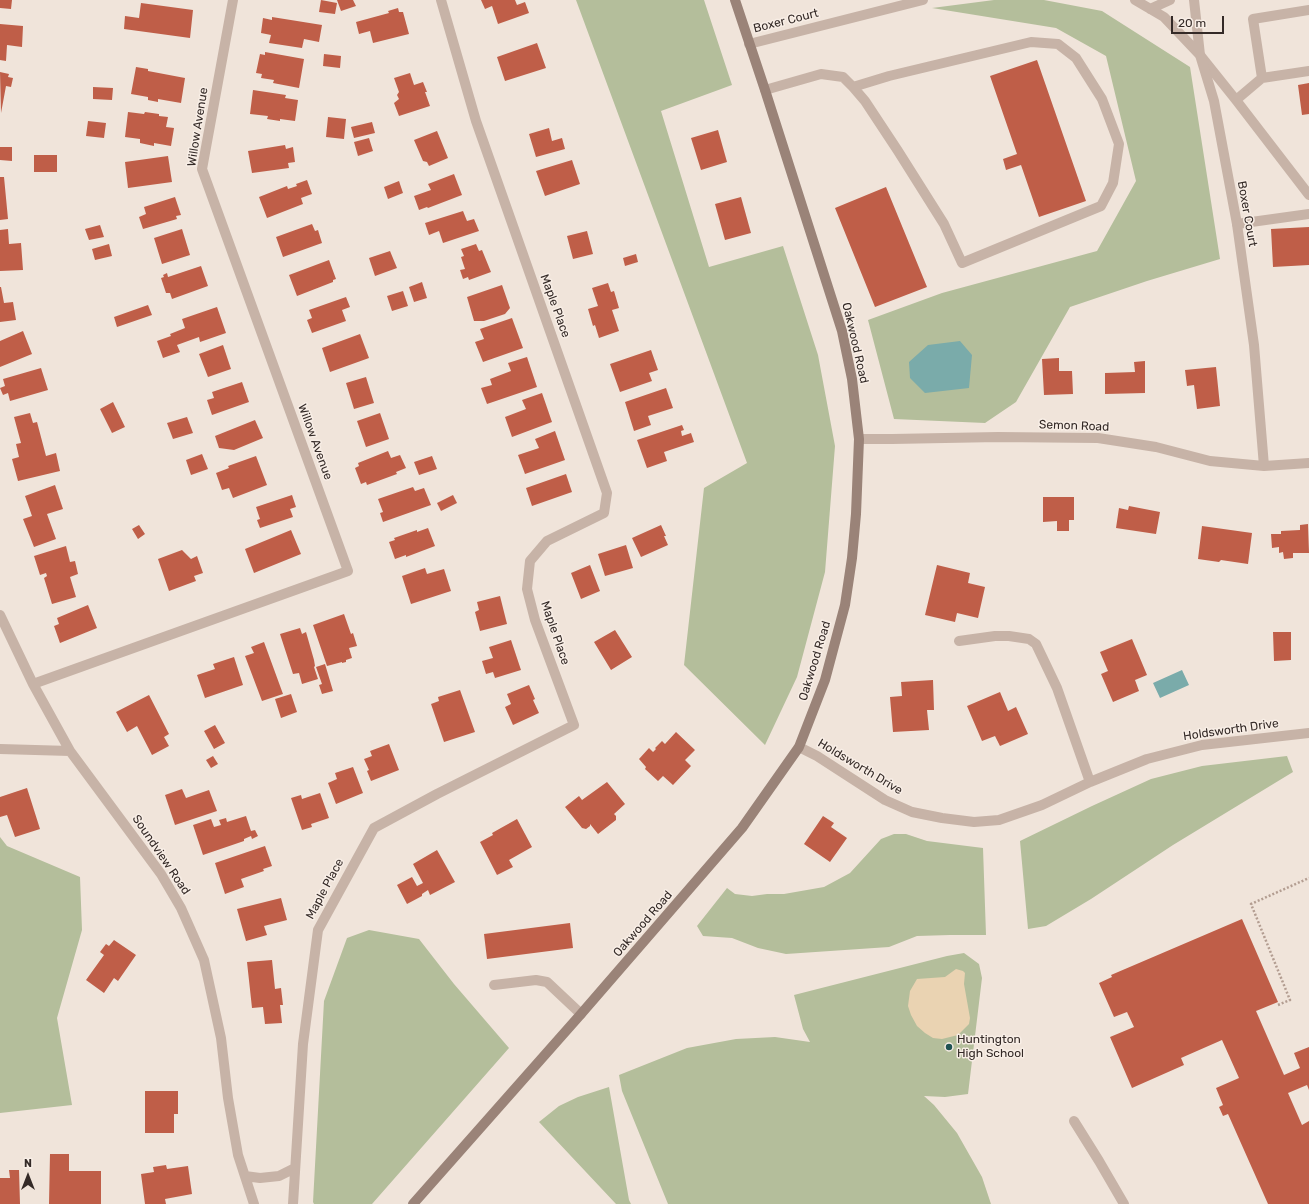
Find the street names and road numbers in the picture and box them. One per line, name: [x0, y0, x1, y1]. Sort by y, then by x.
street label: Boxer Court: [752, 6, 820, 36]
street label: Willow Avenue: [185, 87, 211, 167]
street label: Boxer Court: [1234, 180, 1260, 248]
street label: Maple Place: [537, 272, 573, 340]
street label: Oakwood Road: [839, 301, 871, 385]
street label: Willow Avenue: [295, 402, 335, 482]
street label: Semon Road: [1039, 418, 1109, 434]
street label: Maple Place: [537, 599, 573, 667]
street label: Oakwood Road: [796, 619, 834, 703]
street label: Holdsworth Drive: [1182, 716, 1280, 744]
street label: Holdsworth Drive: [815, 736, 905, 798]
street label: Soundview Road: [129, 812, 193, 898]
street label: Maple Place: [303, 856, 347, 922]
street label: Oakwood Road: [610, 888, 676, 960]

